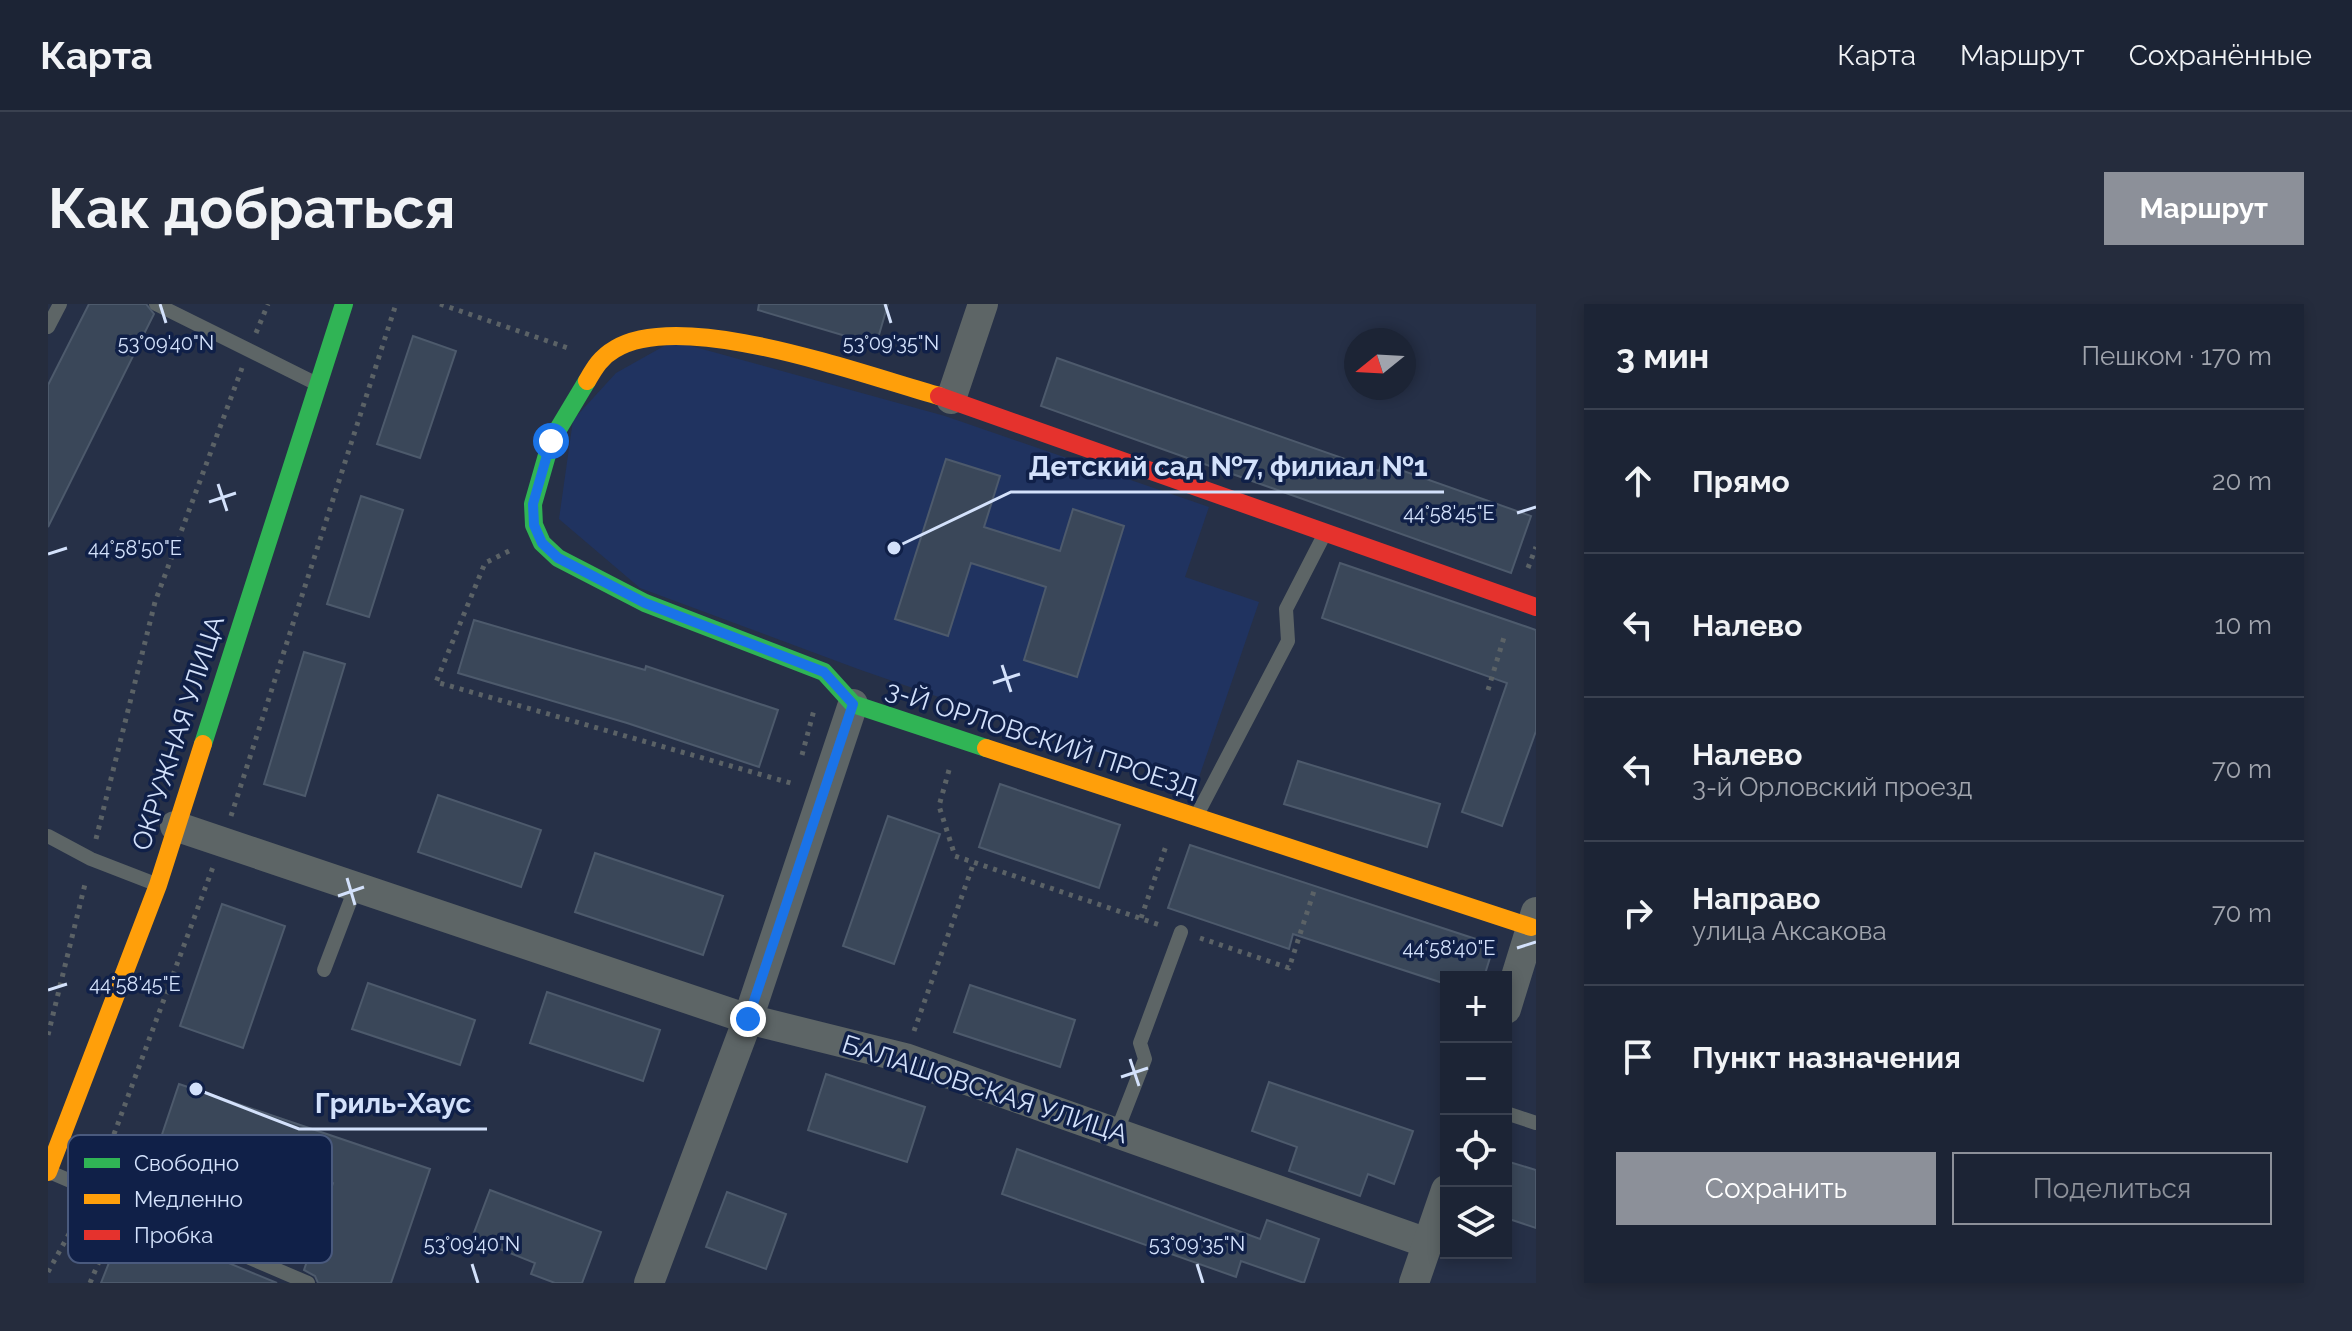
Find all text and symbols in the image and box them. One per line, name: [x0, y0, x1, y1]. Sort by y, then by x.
text: Карта: [40, 33, 153, 78]
text: Карта: [1837, 39, 1916, 72]
text: Маршрут: [1960, 39, 2085, 72]
text: Сохранённые: [2129, 39, 2312, 72]
button: Маршрут: [2104, 172, 2304, 245]
text: Как добраться: [48, 175, 455, 241]
north arrow: [1344, 328, 1416, 400]
text: 53°09'40"N: [118, 331, 214, 355]
text: 53°09'35"N: [843, 331, 939, 355]
text: 3 мин: [1616, 336, 1709, 376]
text: Пешком · 170 m: [2082, 341, 2272, 371]
route start: [533, 423, 569, 459]
callout: Детский сад №7, филиал №1: [1011, 440, 1444, 492]
text: Детский сад №7, филиал №1: [1028, 450, 1428, 483]
icon: ahead: [1616, 459, 1660, 503]
text: Прямо: [1692, 464, 1790, 499]
text: 20 m: [2212, 466, 2272, 496]
text: 44°58'45"E: [1403, 501, 1495, 525]
text: 44°58'50"E: [88, 536, 182, 560]
icon: left: [1616, 603, 1660, 647]
text: Налево: [1692, 608, 1802, 643]
text: 10 m: [2214, 610, 2272, 640]
street label: ОКРУЖНАЯ УЛИЦА: [126, 611, 230, 854]
street label: 3-Й ОРЛОВСКИЙ ПРОЕЗД: [882, 674, 1202, 804]
text: Налево: [1692, 737, 1802, 772]
icon: left: [1616, 747, 1660, 791]
text: 70 m: [2212, 754, 2272, 784]
text: 3-й Орловский проезд: [1692, 772, 1972, 802]
text: Направо: [1692, 881, 1821, 916]
icon: right: [1616, 891, 1660, 935]
text: 70 m: [2212, 898, 2272, 928]
text: улица Аксакова: [1692, 916, 1887, 946]
text: 44°58'40"E: [1403, 936, 1495, 960]
map controls: [1440, 971, 1512, 1259]
button: +: [1440, 971, 1512, 1043]
text: 44°58'45"E: [89, 972, 181, 996]
route end: [730, 1001, 766, 1037]
street label: БАЛАШОВСКАЯ УЛИЦА: [838, 1029, 1132, 1150]
icon: arrive: [1616, 1035, 1660, 1079]
text: Пункт назначения: [1692, 1040, 1961, 1075]
button: −: [1440, 1043, 1512, 1115]
callout: Гриль-Хаус: [299, 1077, 487, 1129]
text: Гриль-Хаус: [315, 1087, 472, 1120]
button: locate: [1440, 1115, 1512, 1187]
legend: [68, 1135, 332, 1263]
text: Свободно: [134, 1150, 239, 1176]
button: Сохранить: [1616, 1152, 1936, 1225]
button: Поделиться: [1952, 1152, 2272, 1225]
text: Медленно: [134, 1186, 243, 1212]
button: layers: [1440, 1187, 1512, 1259]
text: Пробка: [134, 1222, 213, 1248]
text: 53°09'40"N: [424, 1232, 520, 1256]
text: 53°09'35"N: [1149, 1232, 1245, 1256]

